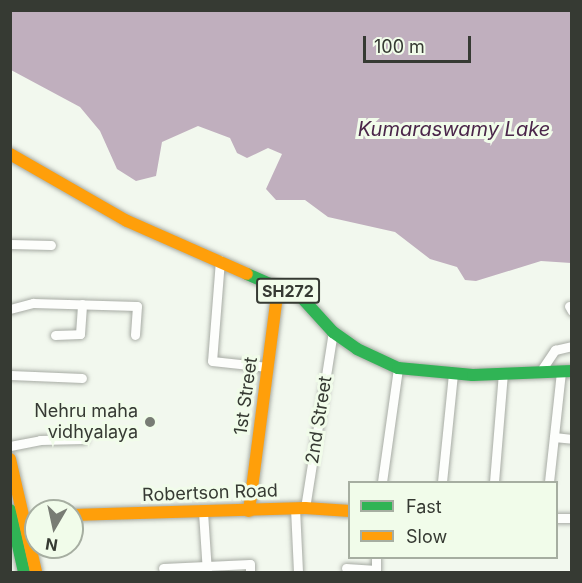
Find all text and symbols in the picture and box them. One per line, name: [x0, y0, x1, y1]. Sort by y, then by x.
scale bar: [366, 24, 474, 62]
text: 100 m: [374, 36, 425, 57]
water label: Kumaraswamy Lake: [358, 117, 550, 141]
road number: SH272: [255, 278, 321, 304]
street label: 1st Street: [230, 356, 262, 436]
street label: 2nd Street: [301, 375, 337, 465]
place label: Nehru maha vidhyalaya: [34, 401, 138, 444]
marker: Nehru maha vidhyalaya: [143, 415, 157, 429]
street label: Robertson Road: [142, 480, 278, 506]
legend: [348, 481, 558, 559]
text: Fast: [406, 496, 442, 517]
north arrow: [24, 499, 84, 559]
text: Slow: [406, 526, 447, 547]
text: N: [44, 534, 59, 556]

